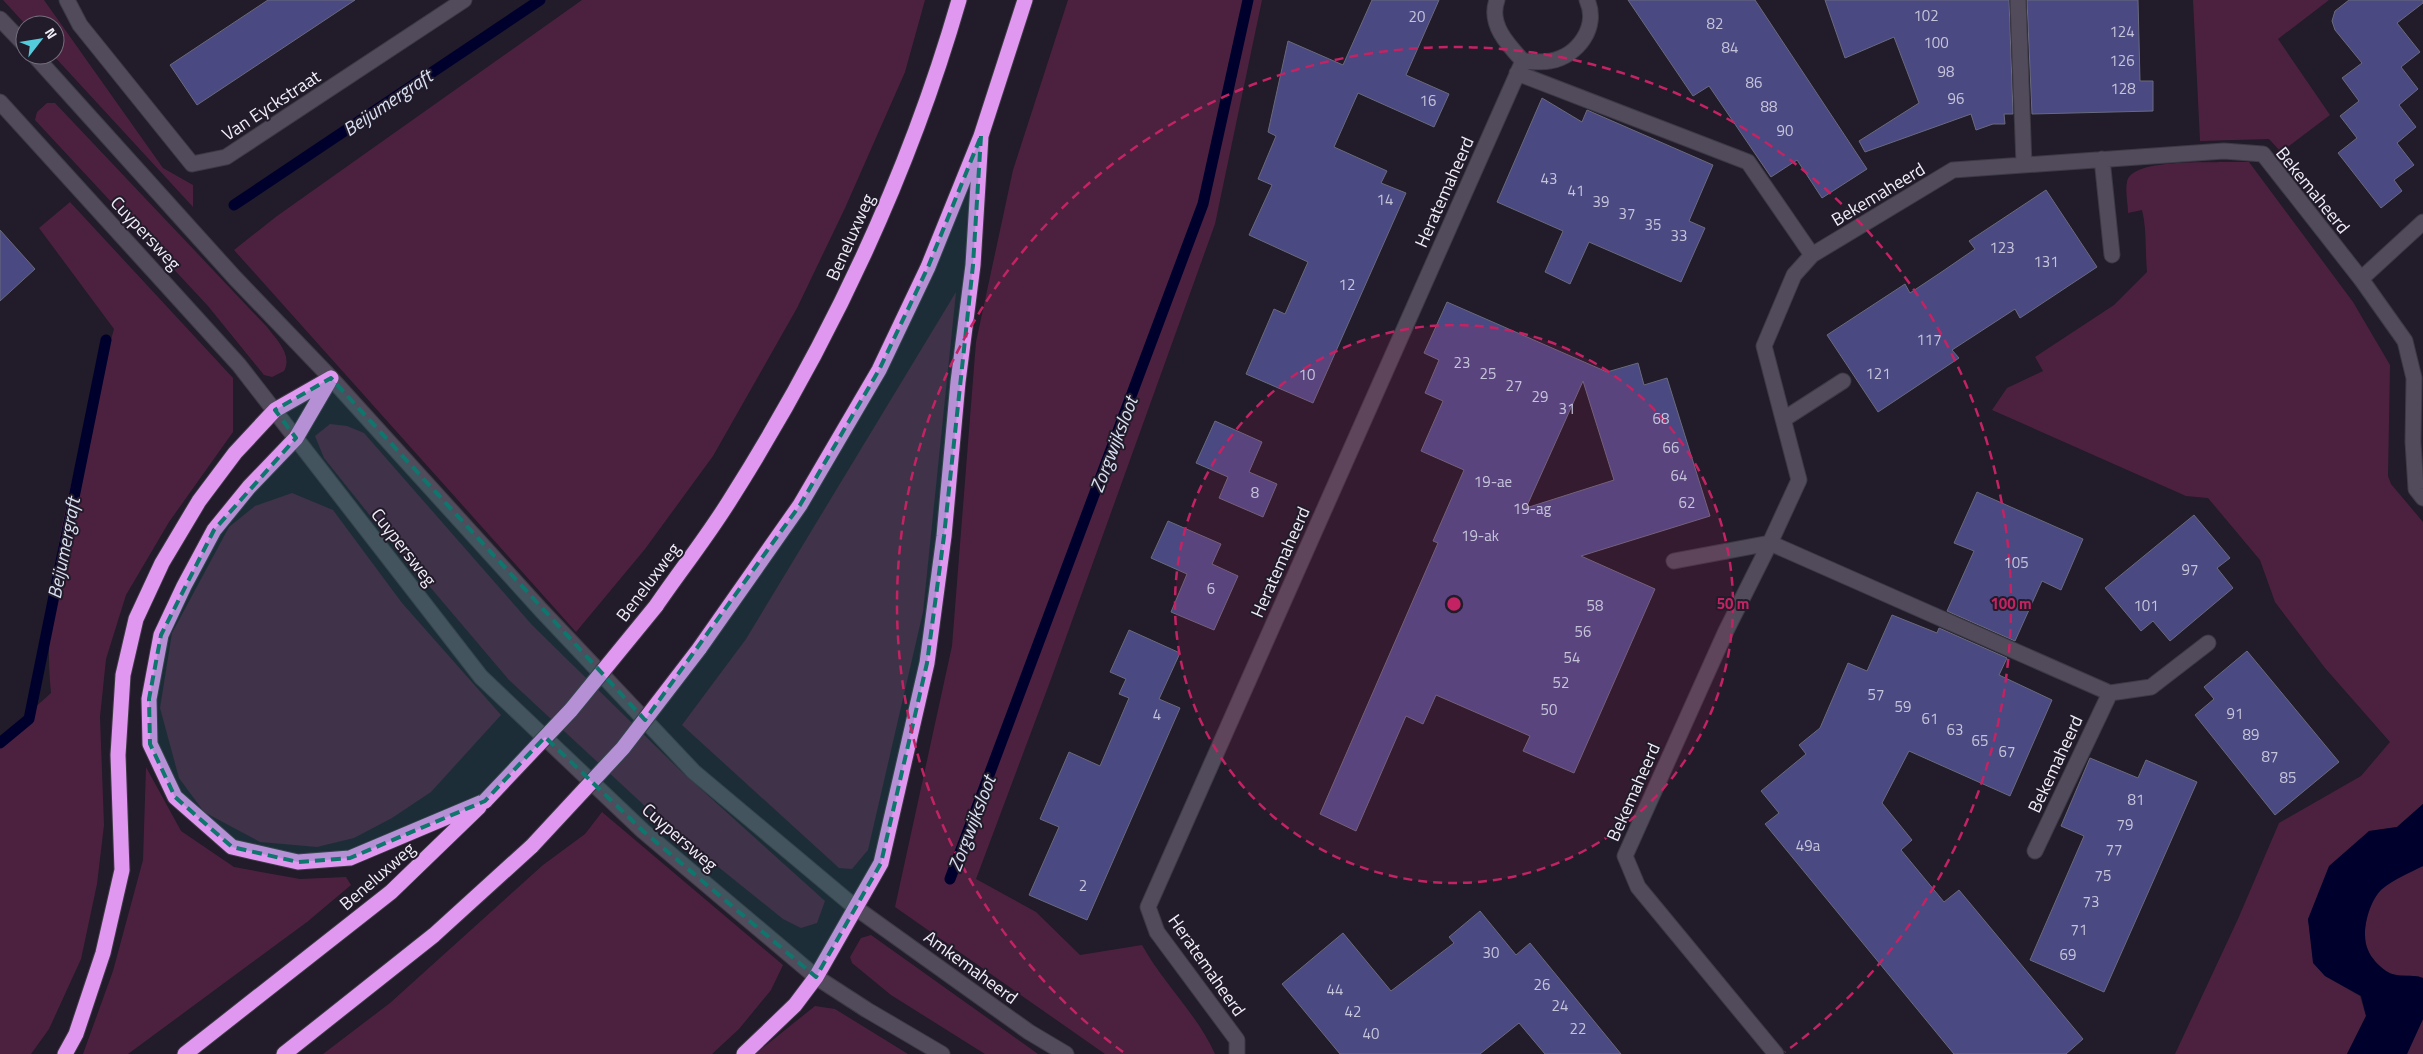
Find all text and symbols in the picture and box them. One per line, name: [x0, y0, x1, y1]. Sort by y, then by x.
house number: 102: [1913, 4, 1939, 27]
house number: 20: [1409, 5, 1425, 28]
house number: 82: [1707, 12, 1723, 35]
north arrow: [15, 15, 65, 65]
house number: 124: [2109, 20, 2135, 43]
text: N: [40, 23, 63, 43]
house number: 100: [1923, 31, 1949, 54]
house number: 84: [1722, 36, 1738, 59]
house number: 126: [2109, 49, 2135, 72]
water label: Beijumergraft: [336, 60, 439, 143]
house number: 98: [1938, 60, 1954, 83]
street label: Van Eyckstraat: [216, 63, 326, 147]
house number: 86: [1746, 71, 1762, 94]
house number: 128: [2110, 77, 2136, 100]
house number: 96: [1948, 87, 1964, 110]
house number: 16: [1420, 89, 1436, 112]
house number: 88: [1761, 95, 1777, 118]
house number: 90: [1777, 119, 1793, 142]
street label: Heratemaheerd: [1407, 132, 1481, 252]
street label: Bekemaheerd: [2269, 141, 2357, 239]
street label: Bekemaheerd: [1826, 155, 1930, 233]
house number: 43: [1541, 167, 1557, 190]
house number: 41: [1568, 179, 1584, 202]
house number: 14: [1377, 188, 1393, 211]
street label: Beneluxweg: [819, 189, 881, 285]
street label: Cuypersweg: [104, 190, 188, 276]
house number: 39: [1593, 190, 1609, 213]
house number: 37: [1619, 202, 1635, 225]
house number: 35: [1645, 213, 1661, 236]
house number: 33: [1671, 224, 1687, 247]
house number: 123: [1989, 236, 2015, 259]
house number: 131: [2033, 250, 2059, 273]
house number: 12: [1339, 273, 1355, 296]
house number: 117: [1916, 328, 1942, 351]
house number: 23: [1454, 351, 1470, 374]
house number: 25: [1480, 362, 1496, 385]
house number: 121: [1865, 362, 1891, 385]
house number: 10: [1299, 363, 1315, 386]
house number: 27: [1506, 374, 1522, 397]
house number: 29: [1532, 385, 1548, 408]
water label: Zorgwijksloot: [1081, 390, 1145, 496]
house number: 31: [1559, 397, 1575, 420]
house number: 68: [1653, 407, 1669, 430]
house number: 66: [1663, 436, 1679, 459]
house number: 64: [1671, 464, 1687, 487]
house number: 19-ae: [1474, 470, 1512, 493]
house number: 8: [1251, 481, 1259, 504]
house number: 62: [1679, 491, 1695, 514]
water label: Beijumergraft: [39, 493, 87, 601]
house number: 19-ag: [1513, 497, 1552, 520]
street label: Cuypersweg: [365, 502, 443, 592]
street label: Heratemaheerd: [1243, 502, 1317, 622]
house number: 19-ak: [1461, 524, 1499, 547]
street label: Beneluxweg: [609, 537, 687, 627]
house number: 105: [2003, 551, 2029, 574]
house number: 97: [2182, 558, 2198, 581]
house number: 6: [1207, 577, 1215, 600]
text: 50 m: [1717, 592, 1749, 615]
text: 100 m: [1990, 592, 2032, 615]
house number: 58: [1587, 594, 1603, 617]
house number: 101: [2133, 594, 2159, 617]
centre of rings: [1445, 595, 1463, 613]
house number: 56: [1575, 620, 1591, 643]
house number: 54: [1564, 646, 1580, 669]
house number: 52: [1553, 671, 1569, 694]
house number: 57: [1868, 683, 1884, 706]
house number: 59: [1895, 695, 1911, 718]
house number: 50: [1541, 698, 1557, 721]
house number: 91: [2227, 702, 2243, 725]
house number: 4: [1153, 703, 1161, 726]
house number: 61: [1922, 707, 1938, 730]
street label: Bekemaheerd: [2021, 711, 2089, 817]
house number: 63: [1947, 718, 1963, 741]
house number: 89: [2243, 723, 2259, 746]
house number: 65: [1972, 729, 1988, 752]
street label: Bekemaheerd: [1599, 739, 1667, 845]
house number: 67: [1999, 740, 2015, 763]
house number: 87: [2262, 745, 2278, 768]
house number: 85: [2280, 766, 2296, 789]
water label: Zorgwijksloot: [939, 769, 1003, 875]
house number: 81: [2128, 788, 2144, 811]
street label: Cuypersweg: [636, 796, 724, 878]
house number: 79: [2117, 813, 2133, 836]
house number: 49a: [1796, 834, 1821, 857]
street label: Beneluxweg: [333, 835, 421, 917]
house number: 77: [2106, 838, 2122, 861]
house number: 75: [2095, 864, 2111, 887]
house number: 2: [1079, 874, 1087, 897]
house number: 73: [2083, 890, 2099, 913]
street label: Heratemaheerd: [1162, 908, 1252, 1022]
house number: 71: [2071, 918, 2087, 941]
street label: Amkemaheerd: [918, 924, 1024, 1010]
house number: 30: [1483, 941, 1499, 964]
house number: 69: [2060, 943, 2076, 966]
house number: 26: [1534, 973, 1550, 996]
house number: 44: [1327, 978, 1343, 1001]
house number: 24: [1552, 994, 1568, 1017]
house number: 42: [1345, 1000, 1361, 1023]
house number: 22: [1570, 1017, 1586, 1040]
house number: 40: [1363, 1022, 1379, 1045]

